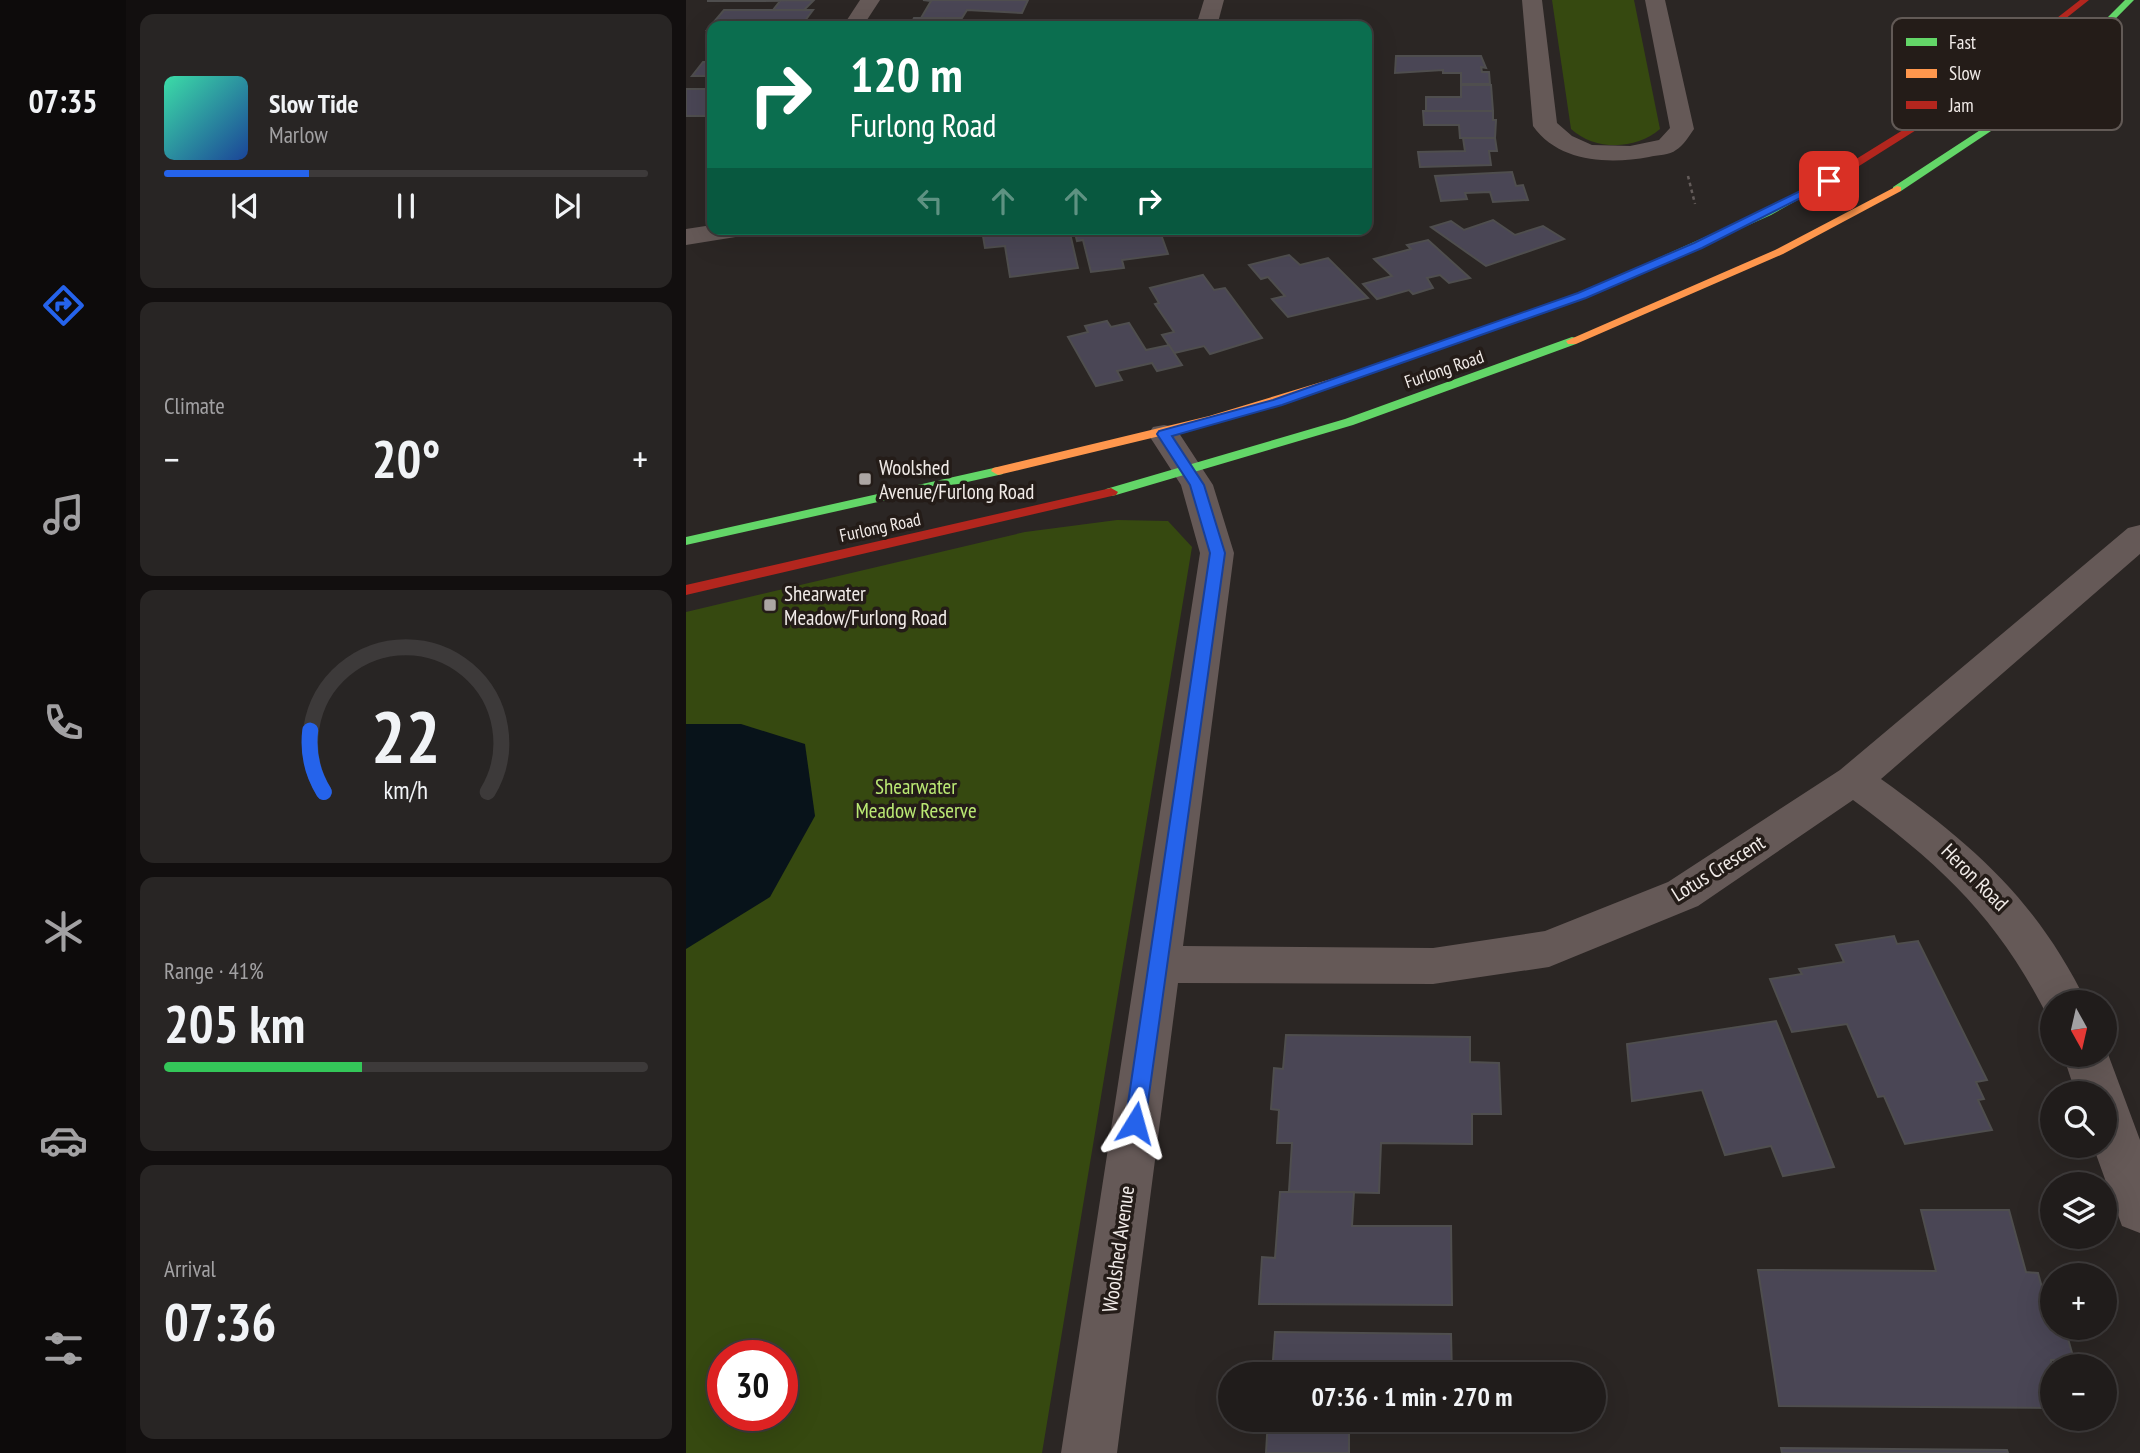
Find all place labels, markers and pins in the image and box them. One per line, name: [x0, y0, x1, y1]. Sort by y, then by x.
pin: [1799, 151, 1859, 211]
place label: Woolshed Avenue/Furlong Road: [879, 454, 1034, 505]
marker: Woolshed Avenue/Furlong Road: [857, 471, 873, 487]
place label: Shearwater Meadow/Furlong Road: [784, 580, 947, 631]
marker: Shearwater Meadow/Furlong Road: [762, 597, 778, 613]

